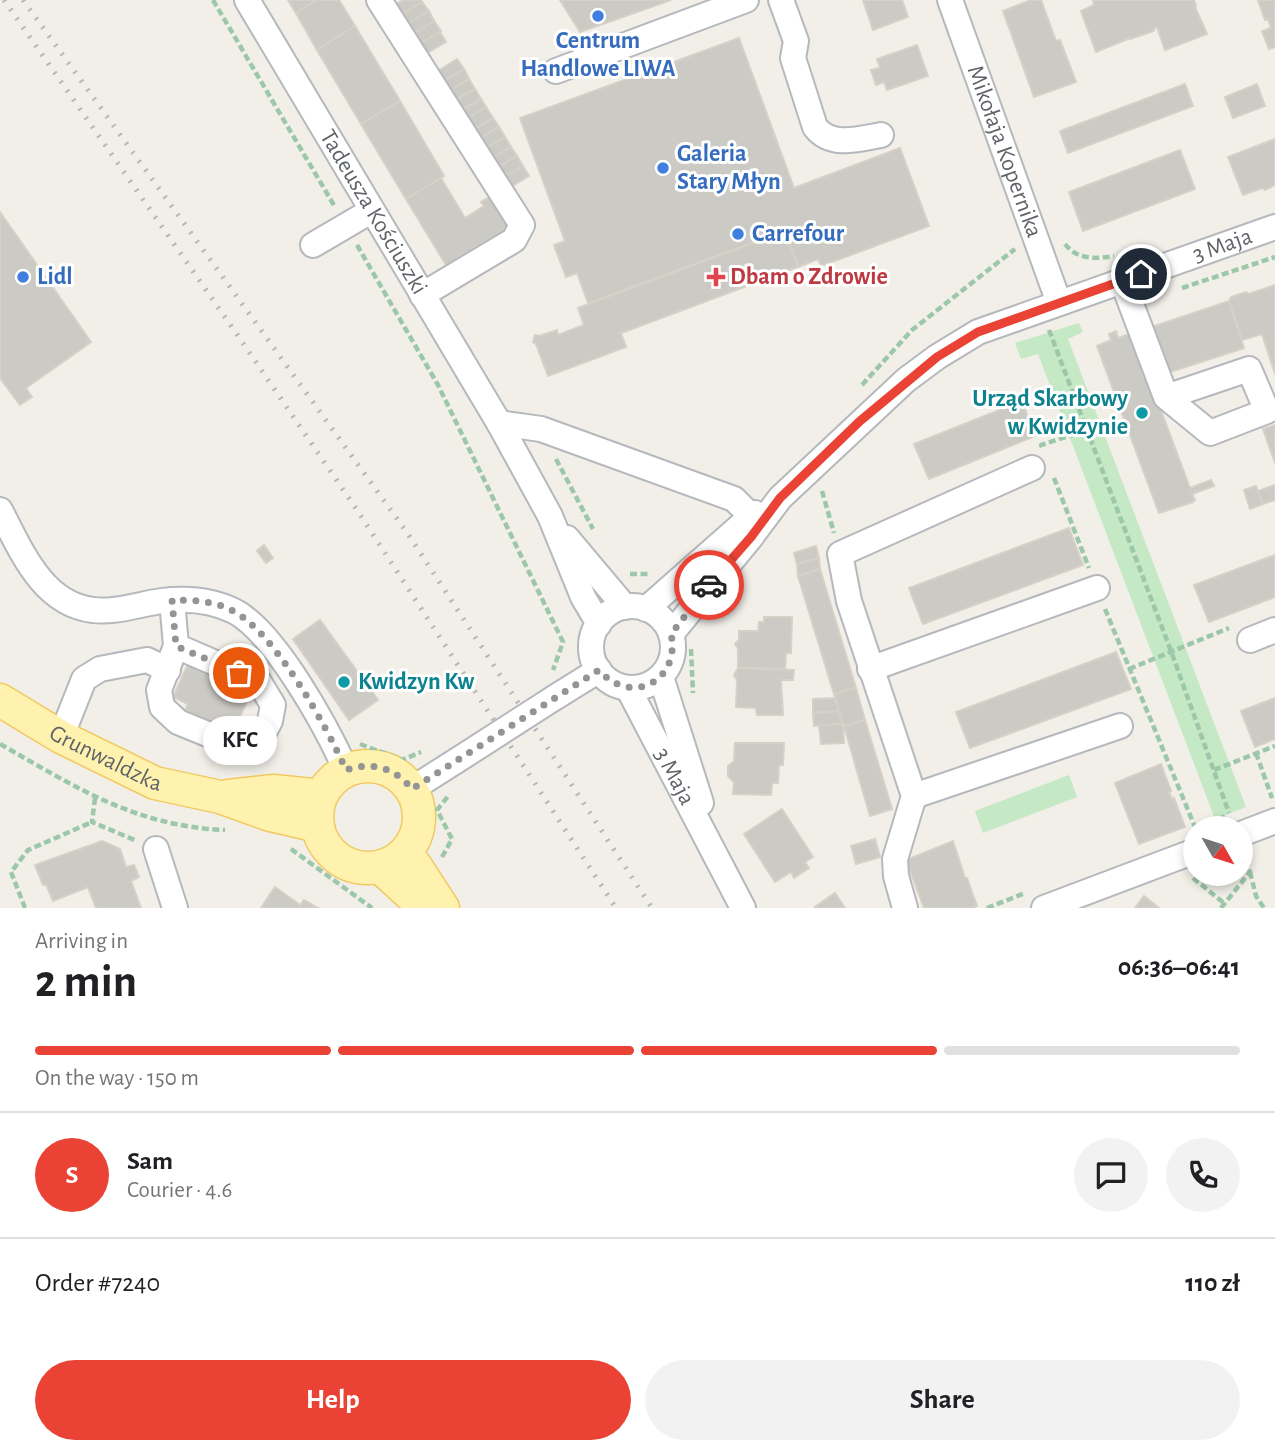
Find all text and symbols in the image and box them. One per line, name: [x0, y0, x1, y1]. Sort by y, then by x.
marker: Centrum Handlowe LIWA: [590, 8, 606, 24]
place label: Centrum Handlowe LIWA: [521, 29, 676, 81]
street label: Mikołaja Kopernika: [963, 62, 1046, 241]
street label: Tadeusza Kościuszki: [315, 126, 432, 299]
place label: Galeria Stary Młyn: [677, 142, 781, 194]
marker: Galeria Stary Młyn: [655, 160, 671, 176]
place label: Carrefour: [752, 222, 845, 246]
street label: 3 Maja: [1190, 224, 1255, 267]
marker: Carrefour: [730, 226, 746, 242]
pin: [1111, 244, 1171, 304]
icon: home: [1122, 255, 1160, 293]
place label: Lidl: [37, 265, 73, 289]
place label: Dbam o Zdrowie: [730, 265, 888, 289]
marker: Lidl: [15, 269, 31, 285]
marker: Dbam o Zdrowie: [708, 269, 724, 285]
place label: Urząd Skarbowy w Kwidzynie: [972, 387, 1128, 439]
marker: Urząd Skarbowy w Kwidzynie: [1134, 405, 1150, 421]
courier: [674, 550, 744, 620]
icon: car: [690, 566, 728, 604]
pin: [209, 643, 269, 703]
icon: bag: [220, 654, 258, 692]
place label: Kwidzyn Kw: [358, 670, 475, 694]
marker: Kwidzyn Kw: [336, 674, 352, 690]
callout: KFC: [202, 715, 276, 764]
street label: Grunwaldzka: [45, 721, 164, 796]
text: KFC: [222, 729, 258, 752]
street label: 3 Maja: [650, 744, 699, 809]
north arrow: [1183, 816, 1253, 886]
map controls: [1183, 816, 1253, 886]
text: Arriving in: [35, 930, 128, 953]
text: 06:36–06:41: [1118, 954, 1240, 980]
text: 2 min: [35, 959, 137, 1005]
text: On the way · 150 m: [35, 1067, 199, 1090]
button: chat: [1074, 1138, 1148, 1212]
button: phone: [1166, 1138, 1240, 1212]
text: Sam: [127, 1148, 173, 1174]
text: S: [66, 1162, 78, 1188]
text: Courier · 4.6: [127, 1179, 232, 1202]
text: Order #7240: [35, 1270, 160, 1296]
text: 110 zł: [1185, 1270, 1240, 1296]
button: Help: [35, 1360, 631, 1440]
button: Share: [645, 1360, 1240, 1440]

